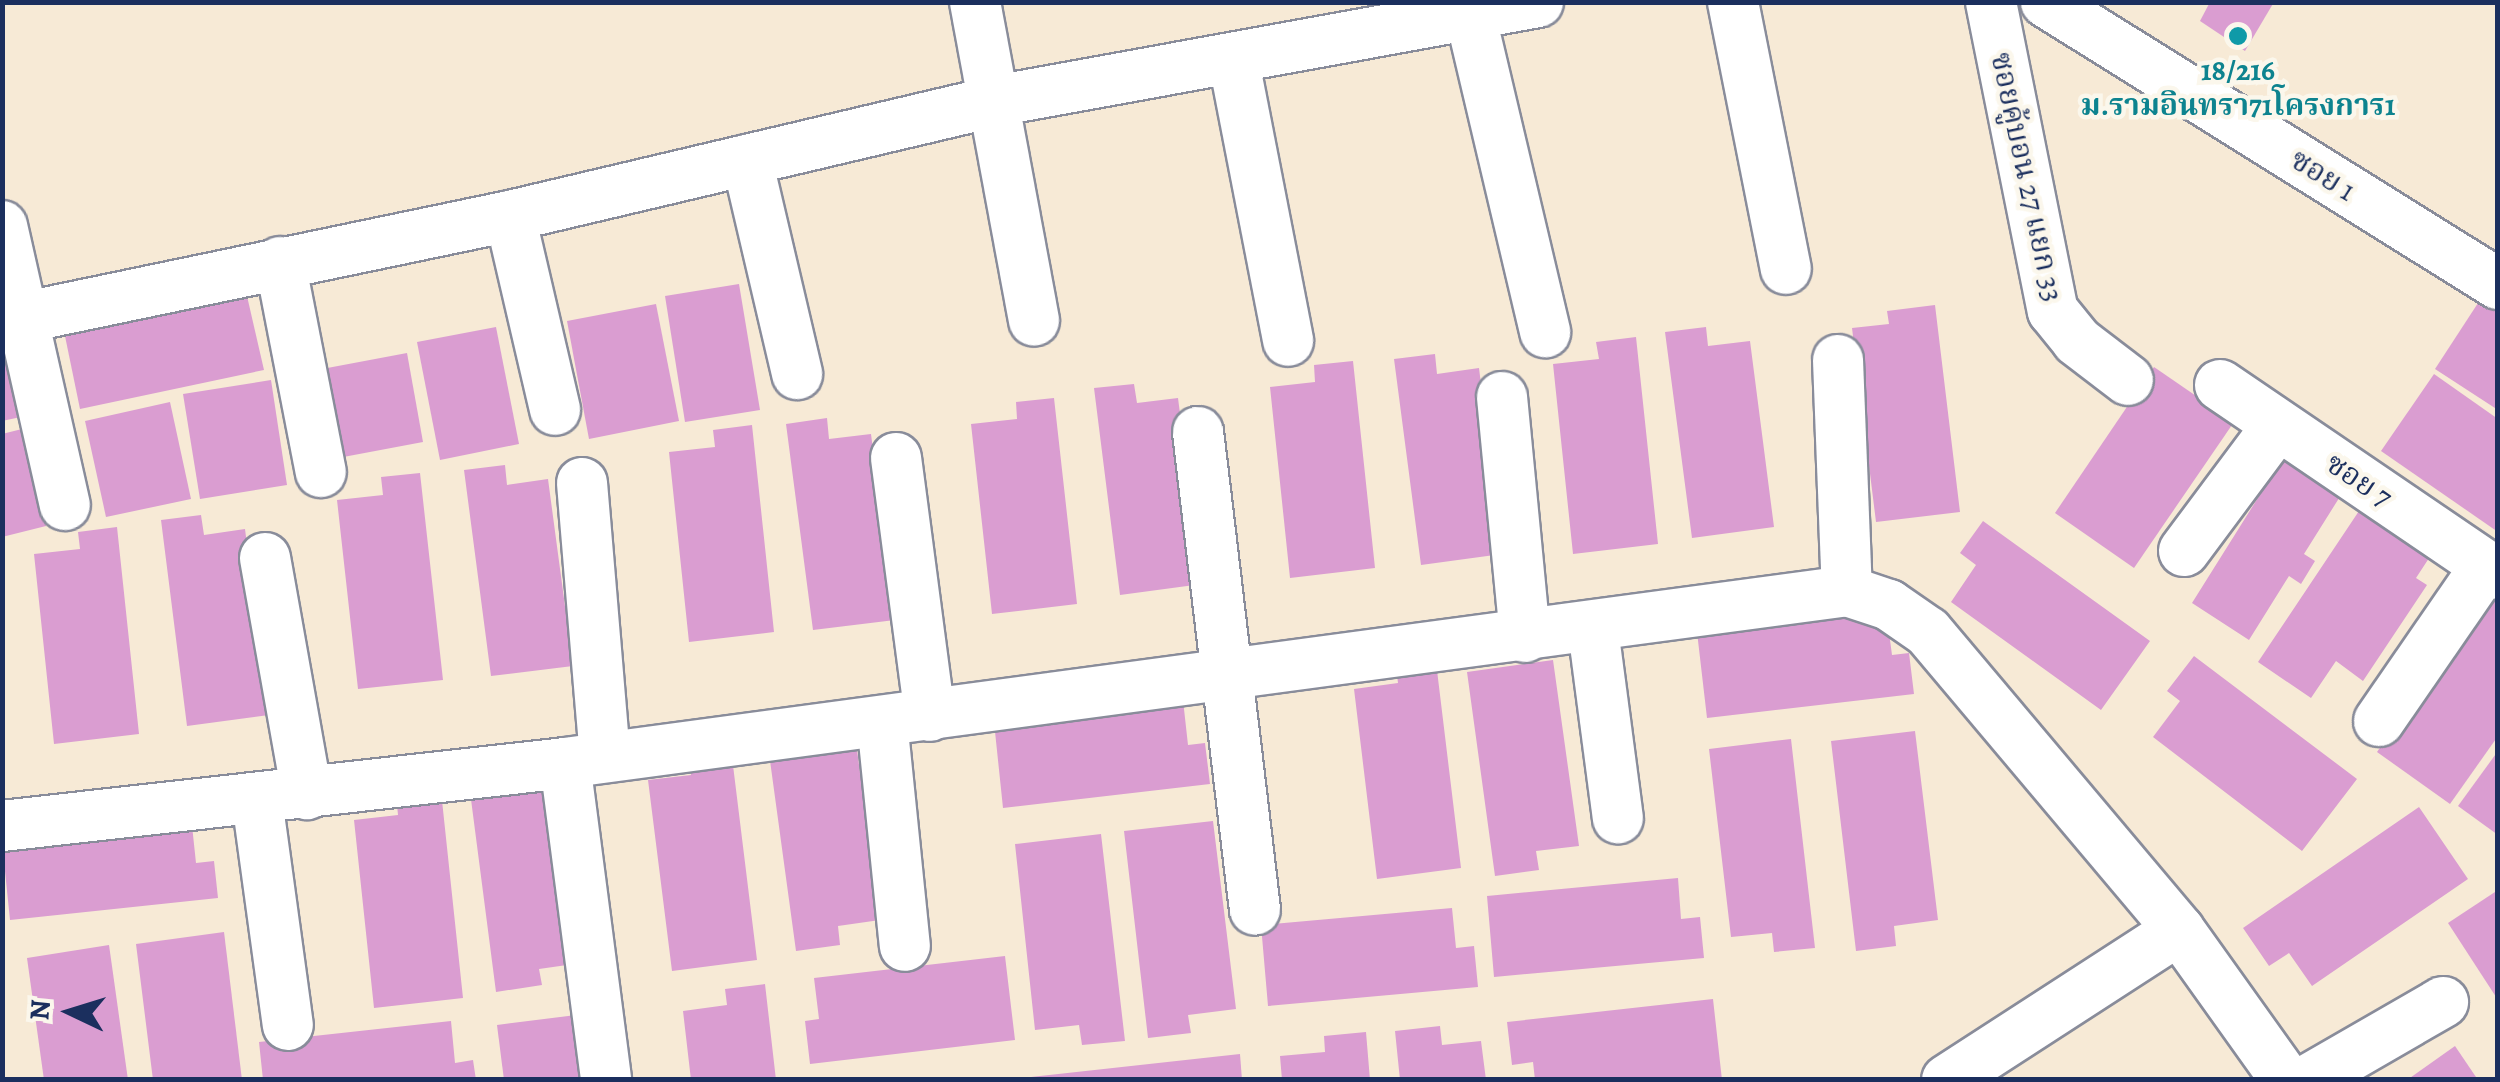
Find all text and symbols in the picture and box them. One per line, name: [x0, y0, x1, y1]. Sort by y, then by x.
marker: 18/216 ม.รามอินทรา71โครงการ1: [2227, 25, 2249, 47]
street label: ซอยคู้บอน 27 แยก 33: [1983, 49, 2071, 305]
place label: 18/216 ม.รามอินทรา71โครงการ1: [2081, 52, 2395, 122]
street label: ซอย 1: [2284, 141, 2362, 209]
street label: ซอย 7: [2319, 445, 2399, 515]
north arrow: [20, 962, 120, 1062]
text: N: [20, 998, 60, 1021]

